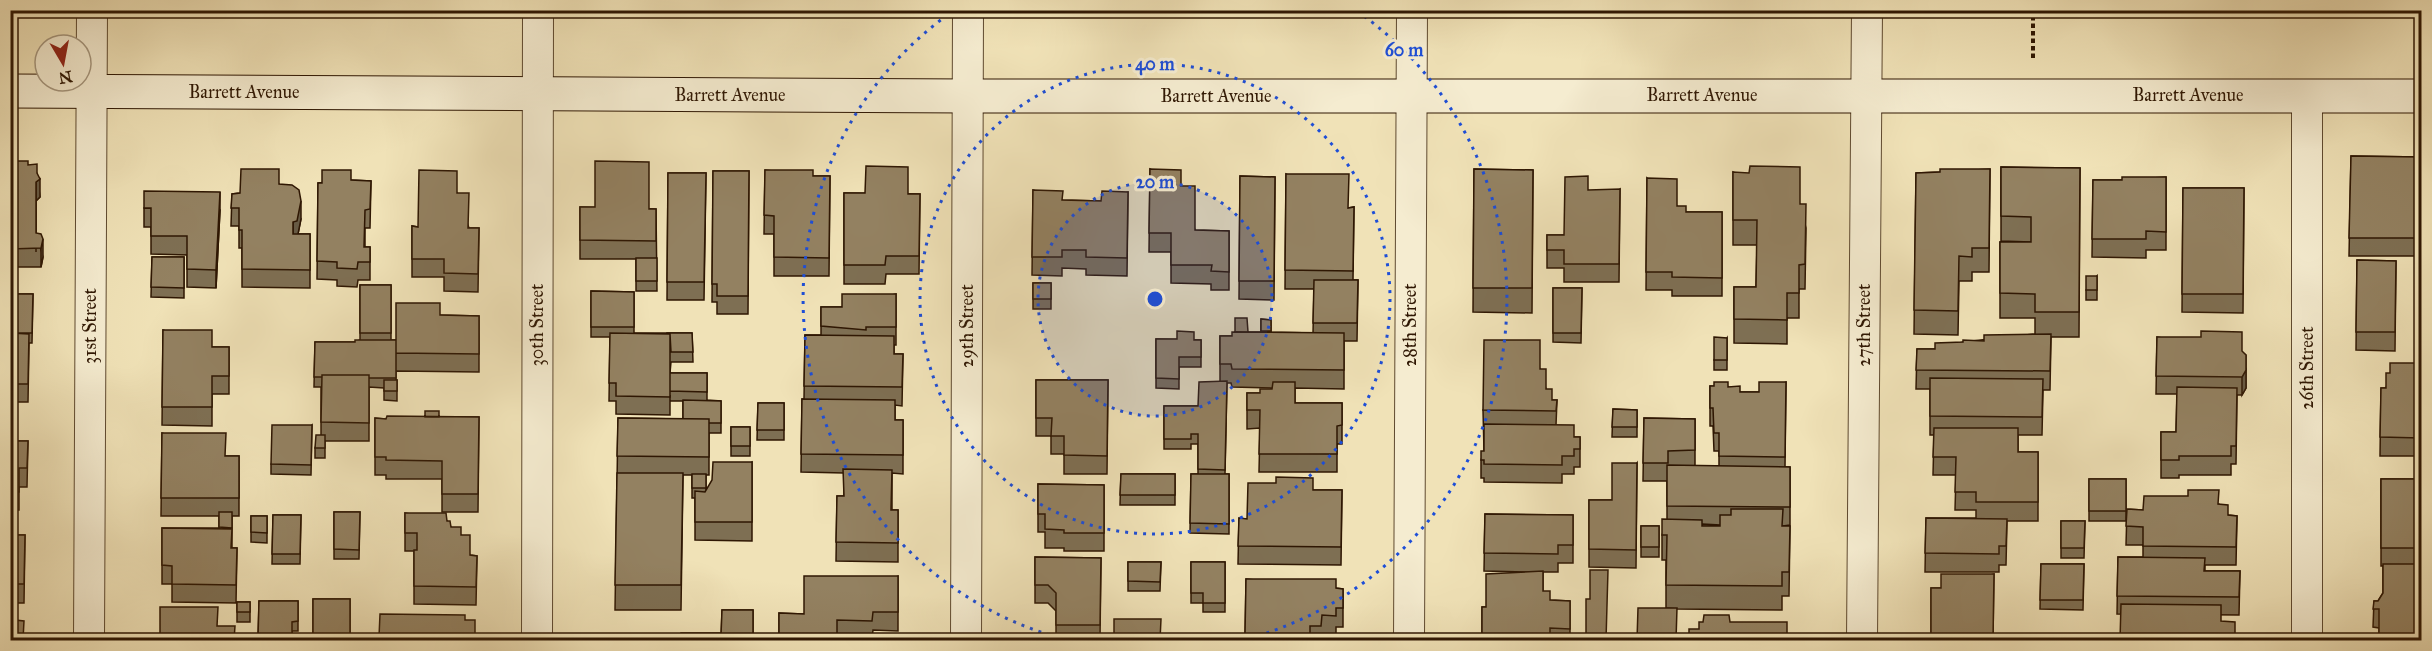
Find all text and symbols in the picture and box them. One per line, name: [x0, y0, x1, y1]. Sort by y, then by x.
north arrow: [33, 33, 93, 93]
text: 60 m: [1385, 39, 1424, 61]
text: 40 m: [1135, 53, 1176, 76]
text: N: [57, 67, 74, 88]
street label: Barrett Avenue: [188, 81, 300, 103]
street label: Barrett Avenue: [674, 84, 786, 106]
street label: Barrett Avenue: [1646, 84, 1758, 106]
street label: Barrett Avenue: [2132, 84, 2244, 106]
street label: Barrett Avenue: [1160, 85, 1272, 107]
text: 20 m: [1136, 171, 1175, 193]
street label: 30th Street: [526, 283, 548, 366]
street label: 28th Street: [1399, 283, 1421, 367]
street label: 27th Street: [1853, 283, 1875, 366]
street label: 29th Street: [956, 284, 978, 368]
street label: 31st Street: [79, 287, 101, 364]
centre of rings: [1145, 289, 1165, 309]
street label: 26th Street: [2296, 326, 2318, 410]

